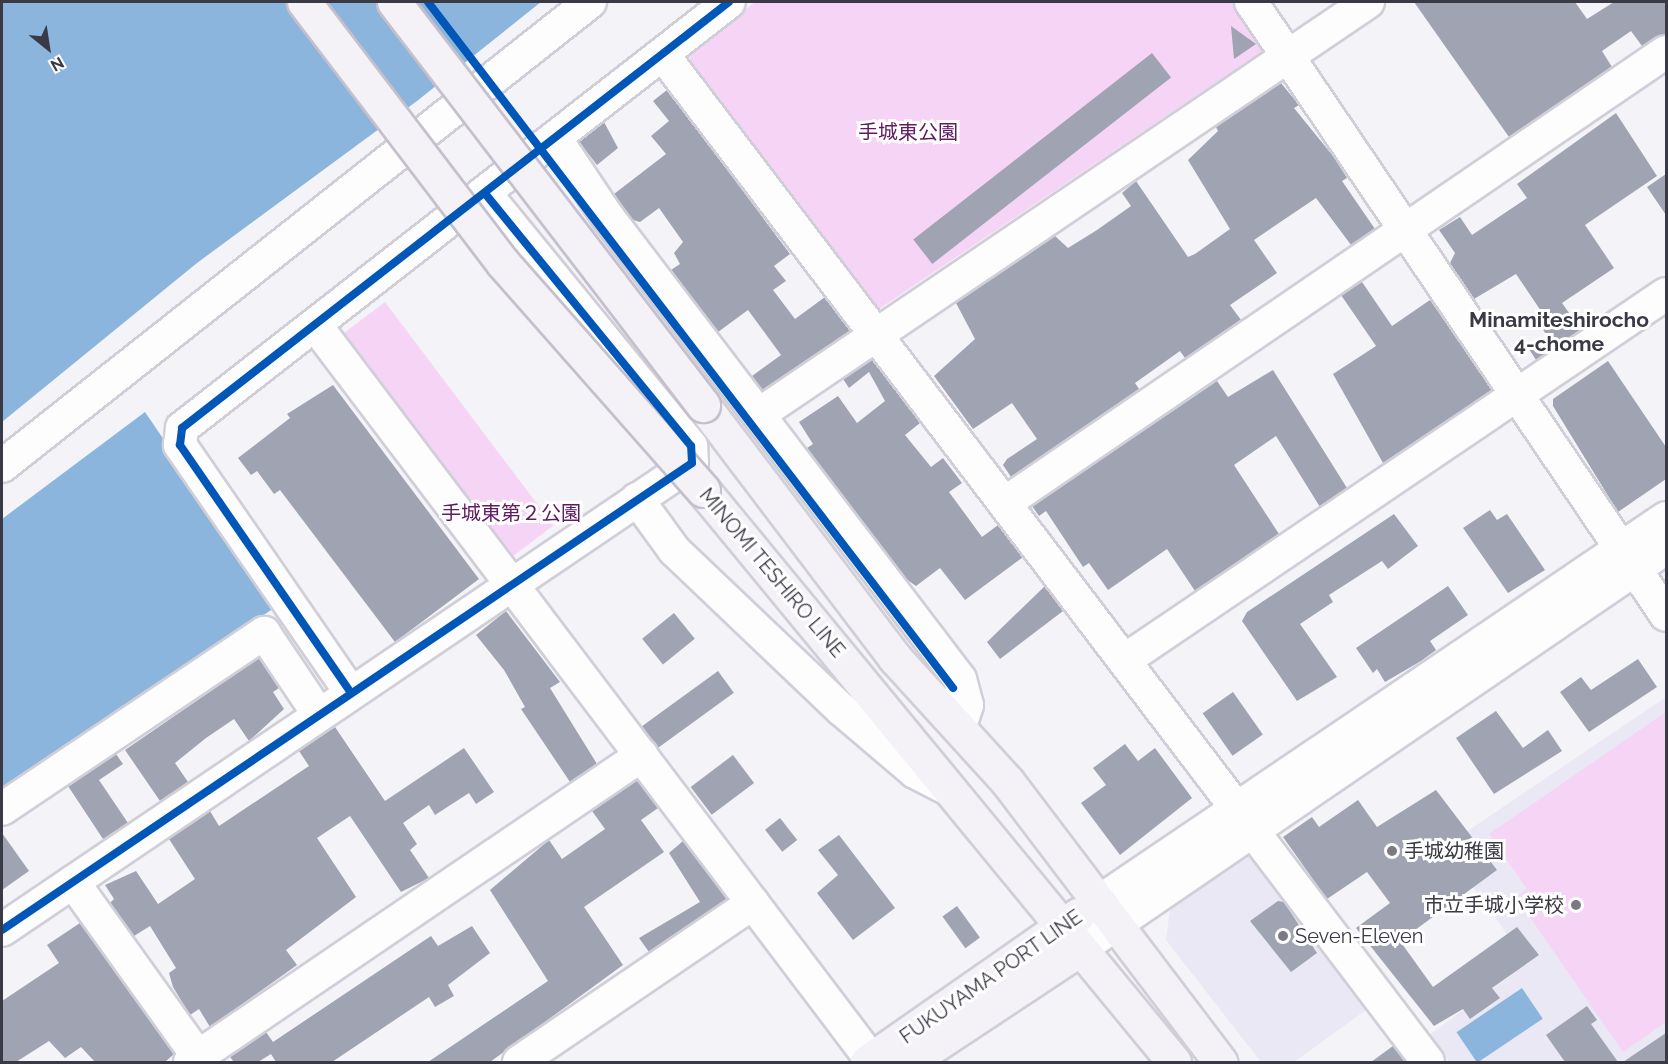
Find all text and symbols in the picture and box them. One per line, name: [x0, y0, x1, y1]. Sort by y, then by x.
north arrow: [18, 18, 78, 78]
text: N: [47, 53, 67, 75]
park label: 手城東公園: [858, 120, 958, 144]
district label: Minamiteshirocho 4-chome: [1469, 307, 1649, 357]
street label: MINOMI TESHIRO LINE: [694, 483, 850, 663]
park label: 手城東第２公園: [441, 501, 581, 525]
place label: 手城幼稚園: [1404, 839, 1504, 863]
marker: 手城幼稚園: [1385, 844, 1399, 858]
place label: 市立手城小学校: [1424, 893, 1564, 917]
marker: 市立手城小学校: [1569, 898, 1583, 912]
street label: FUKUYAMA PORT LINE: [895, 905, 1087, 1049]
place label: Seven-Eleven: [1295, 924, 1424, 948]
marker: Seven-Eleven: [1276, 929, 1290, 943]

